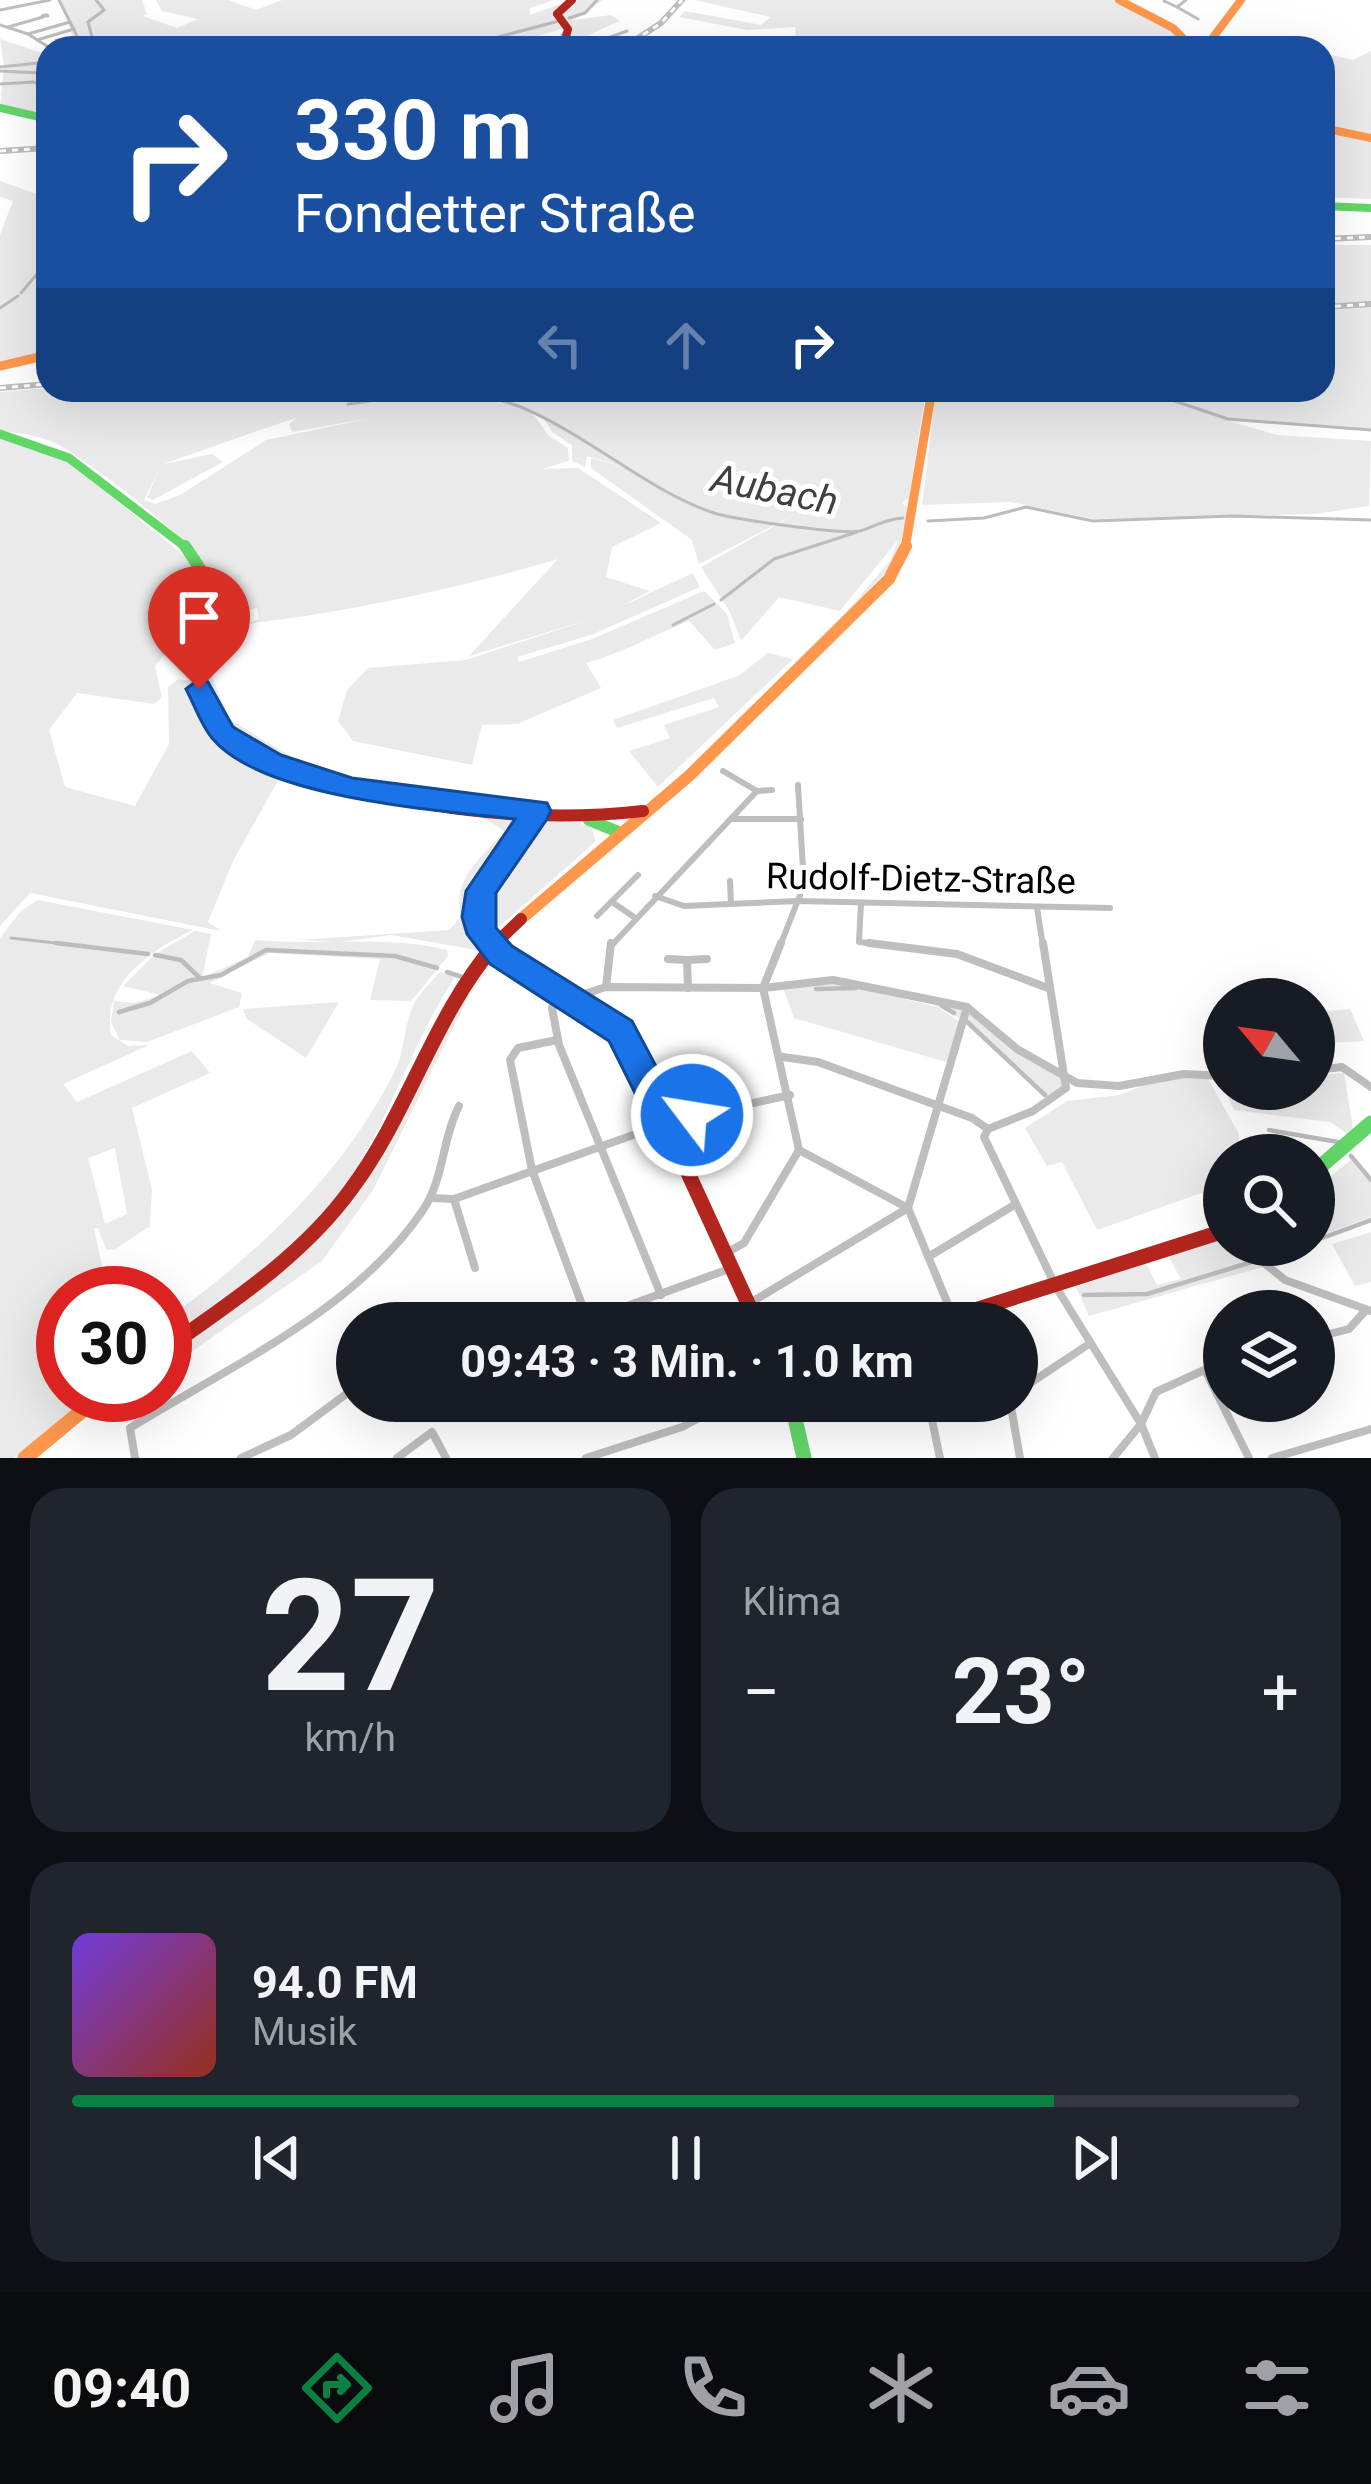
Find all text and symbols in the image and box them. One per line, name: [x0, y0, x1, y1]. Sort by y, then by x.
text: 330 m: [294, 81, 532, 180]
icon: right: [96, 84, 252, 240]
text: Fondetter Straße: [294, 182, 696, 245]
icon: left: [527, 312, 593, 378]
icon: ahead: [653, 312, 719, 378]
icon: right: [779, 312, 845, 378]
water label: Aubach: [706, 455, 842, 525]
pin: [148, 566, 250, 689]
icon: arrive: [166, 584, 232, 650]
street label: Rudolf-Dietz-Straße: [766, 855, 1076, 903]
north arrow: [1203, 978, 1335, 1110]
map controls: [1203, 978, 1335, 1422]
position arrow: [629, 1052, 755, 1178]
button: search: [1203, 1134, 1335, 1266]
speed limit sign: 30: [36, 1266, 192, 1422]
button: layers: [1203, 1290, 1335, 1422]
text: 09:43 · 3 Min. · 1.0 km: [460, 1335, 914, 1388]
text: 27: [261, 1545, 440, 1728]
text: Klima: [743, 1579, 841, 1625]
text: 23°: [952, 1640, 1090, 1745]
text: −: [743, 1654, 780, 1731]
text: +: [1262, 1654, 1299, 1731]
text: km/h: [304, 1715, 396, 1761]
text: 94.0 FM: [252, 1956, 418, 2009]
text: Musik: [252, 2009, 357, 2055]
icon: previous: [244, 2125, 310, 2191]
icon: pause: [653, 2125, 719, 2191]
icon: next: [1062, 2125, 1128, 2191]
icon: directions: [295, 2346, 379, 2430]
icon: music: [483, 2346, 567, 2430]
icon: phone: [671, 2346, 755, 2430]
icon: climate: [859, 2346, 943, 2430]
icon: car: [1047, 2346, 1131, 2430]
icon: filters: [1235, 2346, 1319, 2430]
text: 09:40: [52, 2357, 191, 2420]

